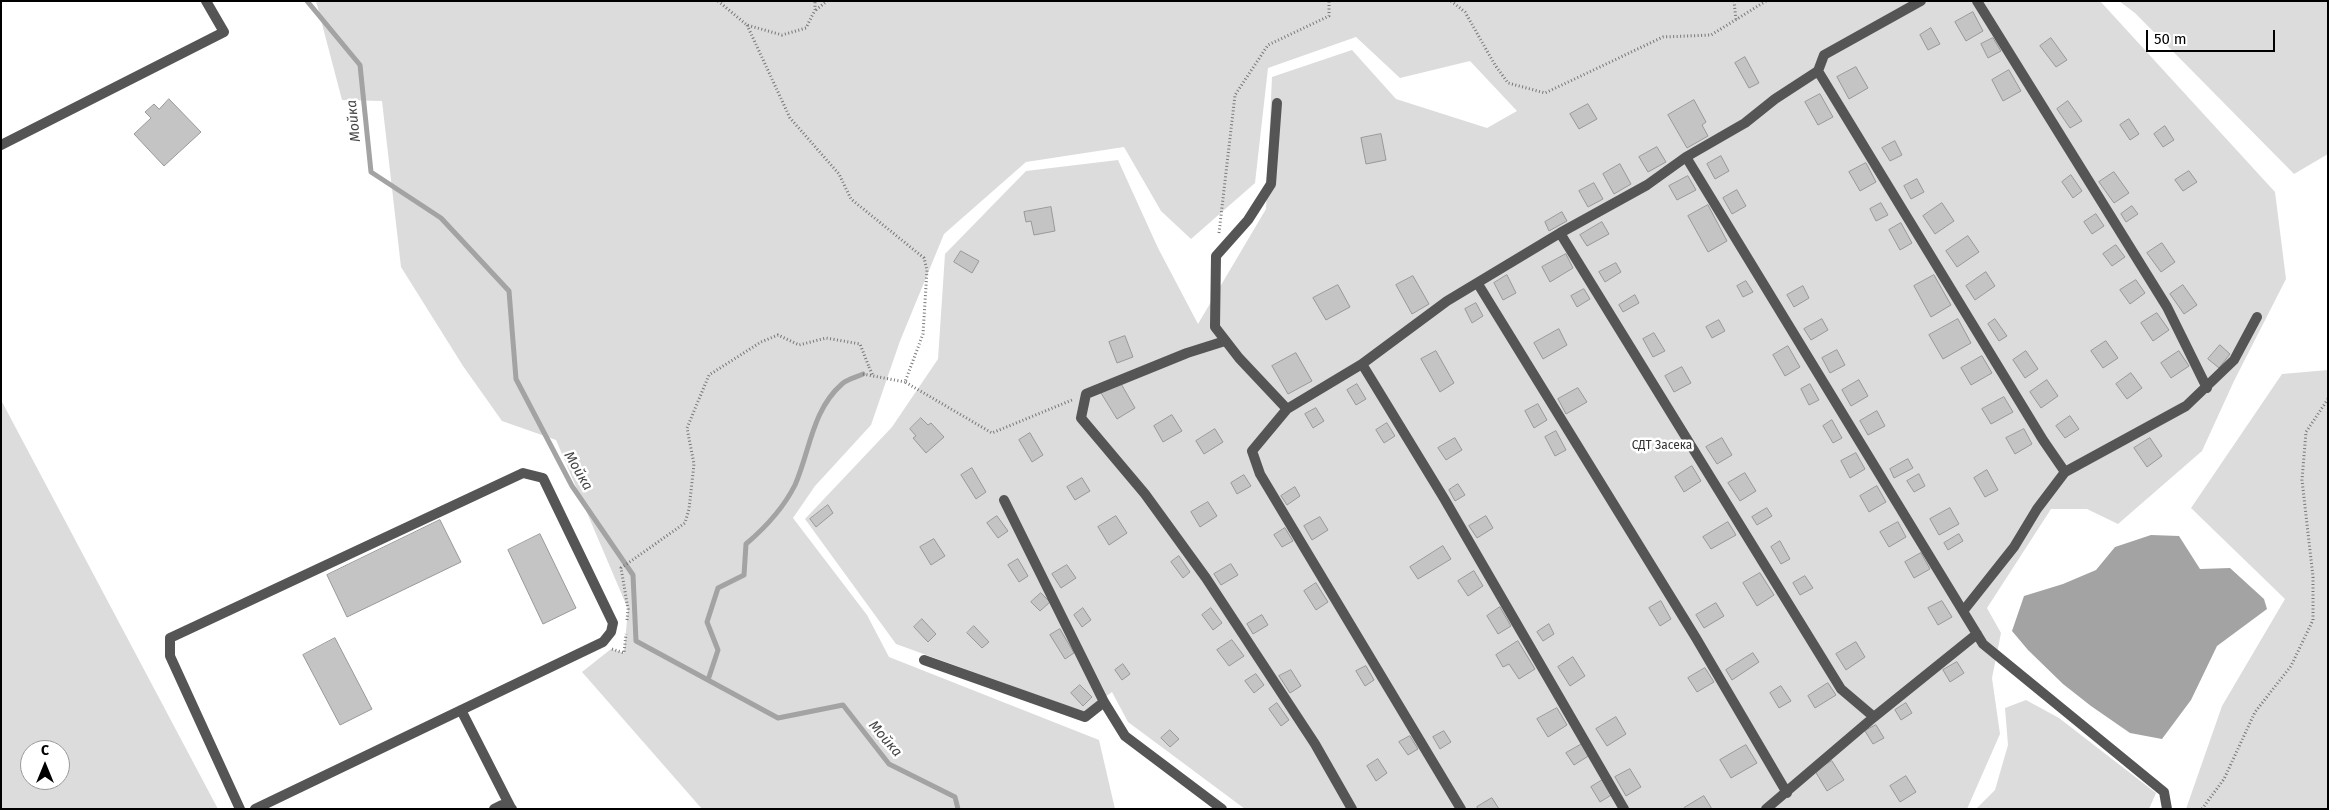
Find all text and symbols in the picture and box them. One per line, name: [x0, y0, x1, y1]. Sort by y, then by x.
scale bar: [2149, 20, 2278, 52]
text: 50 m: [2154, 30, 2187, 48]
water label: Мойка: [343, 99, 365, 143]
park label: СДТ Засека: [1632, 439, 1692, 453]
water label: Мойка: [560, 449, 596, 493]
water label: Мойка: [865, 718, 905, 760]
north arrow: [20, 740, 70, 790]
text: С: [41, 742, 49, 759]

